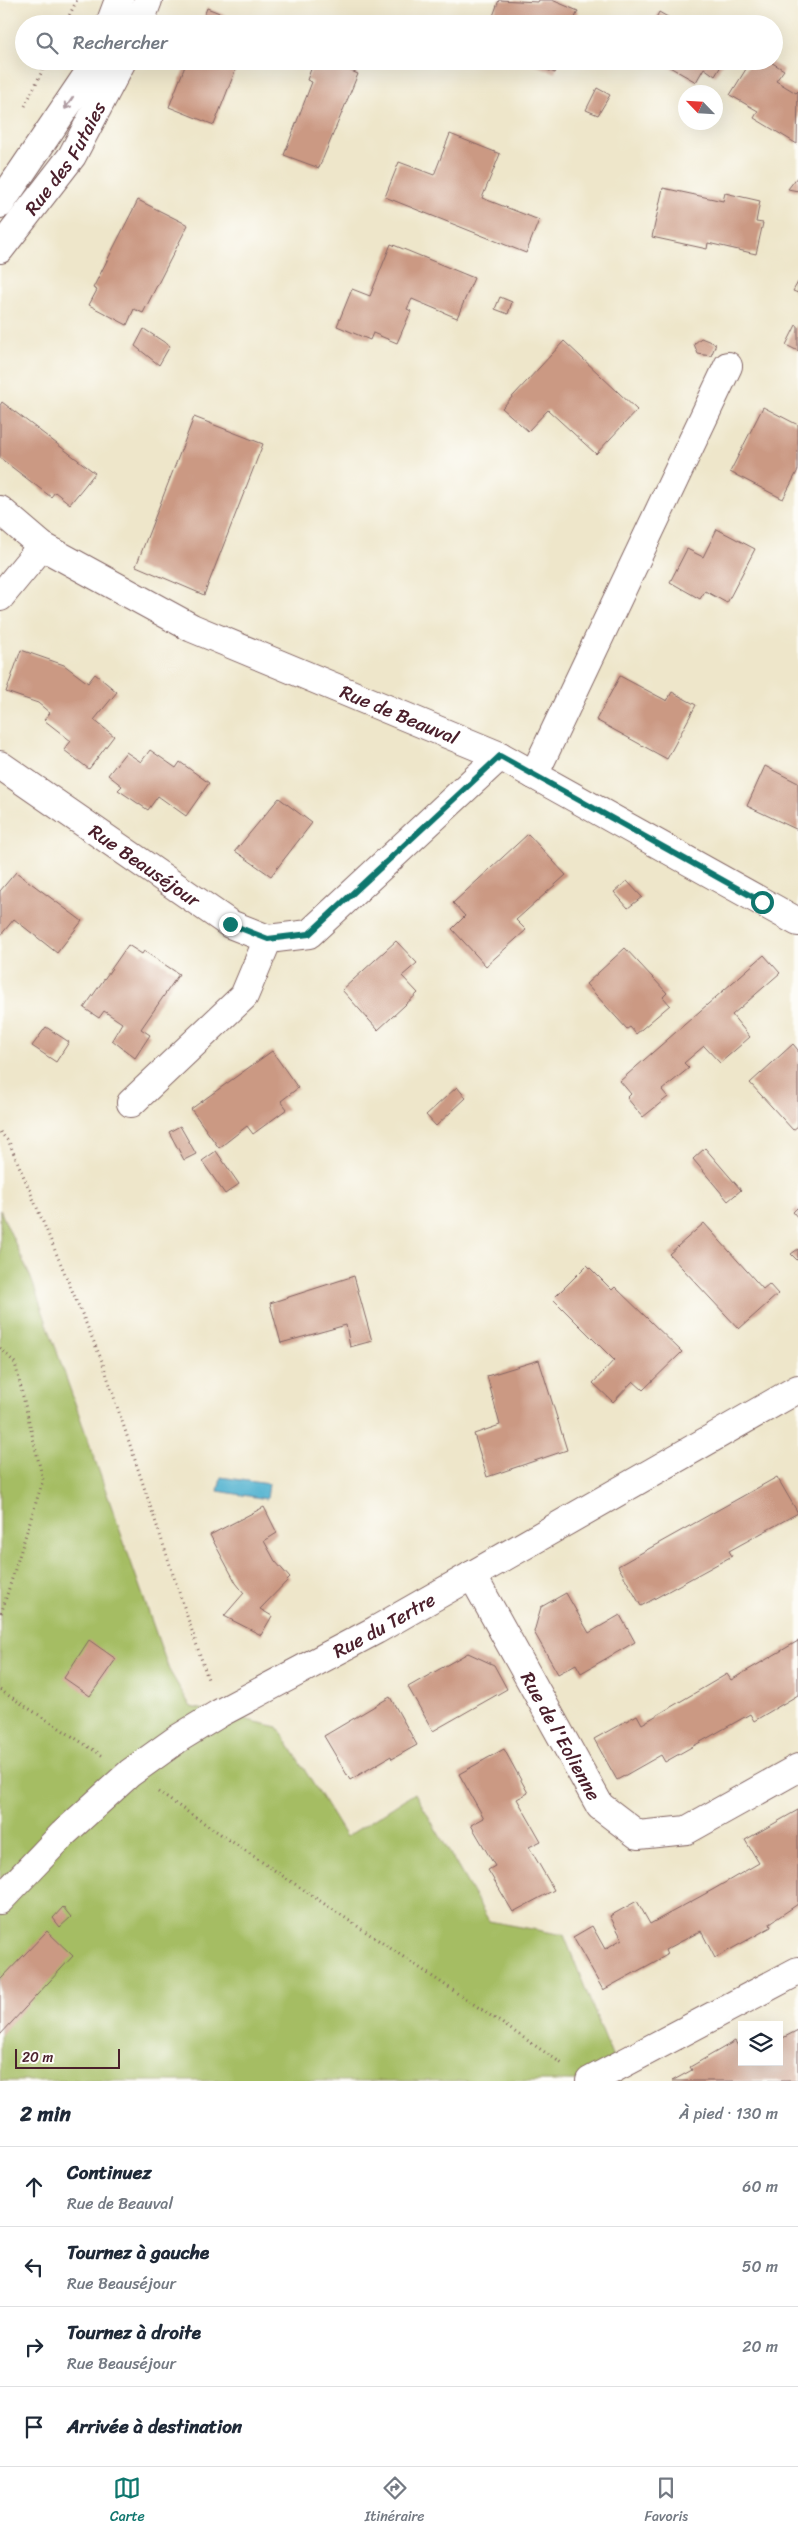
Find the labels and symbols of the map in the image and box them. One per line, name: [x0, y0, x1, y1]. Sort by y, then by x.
north arrow: [678, 85, 723, 130]
street label: Rue des Futaies: [15, 95, 115, 222]
one-way arrow: [64, 96, 74, 110]
street label: Rue de Beauval: [335, 675, 465, 754]
street label: Rue Beauséjour: [82, 815, 208, 916]
route start: [751, 891, 774, 914]
route end: [219, 913, 242, 936]
street label: Rue du Tertre: [326, 1583, 442, 1667]
street label: Rue de l'Eolienne: [512, 1665, 610, 1807]
scale bar: [15, 2046, 120, 2069]

